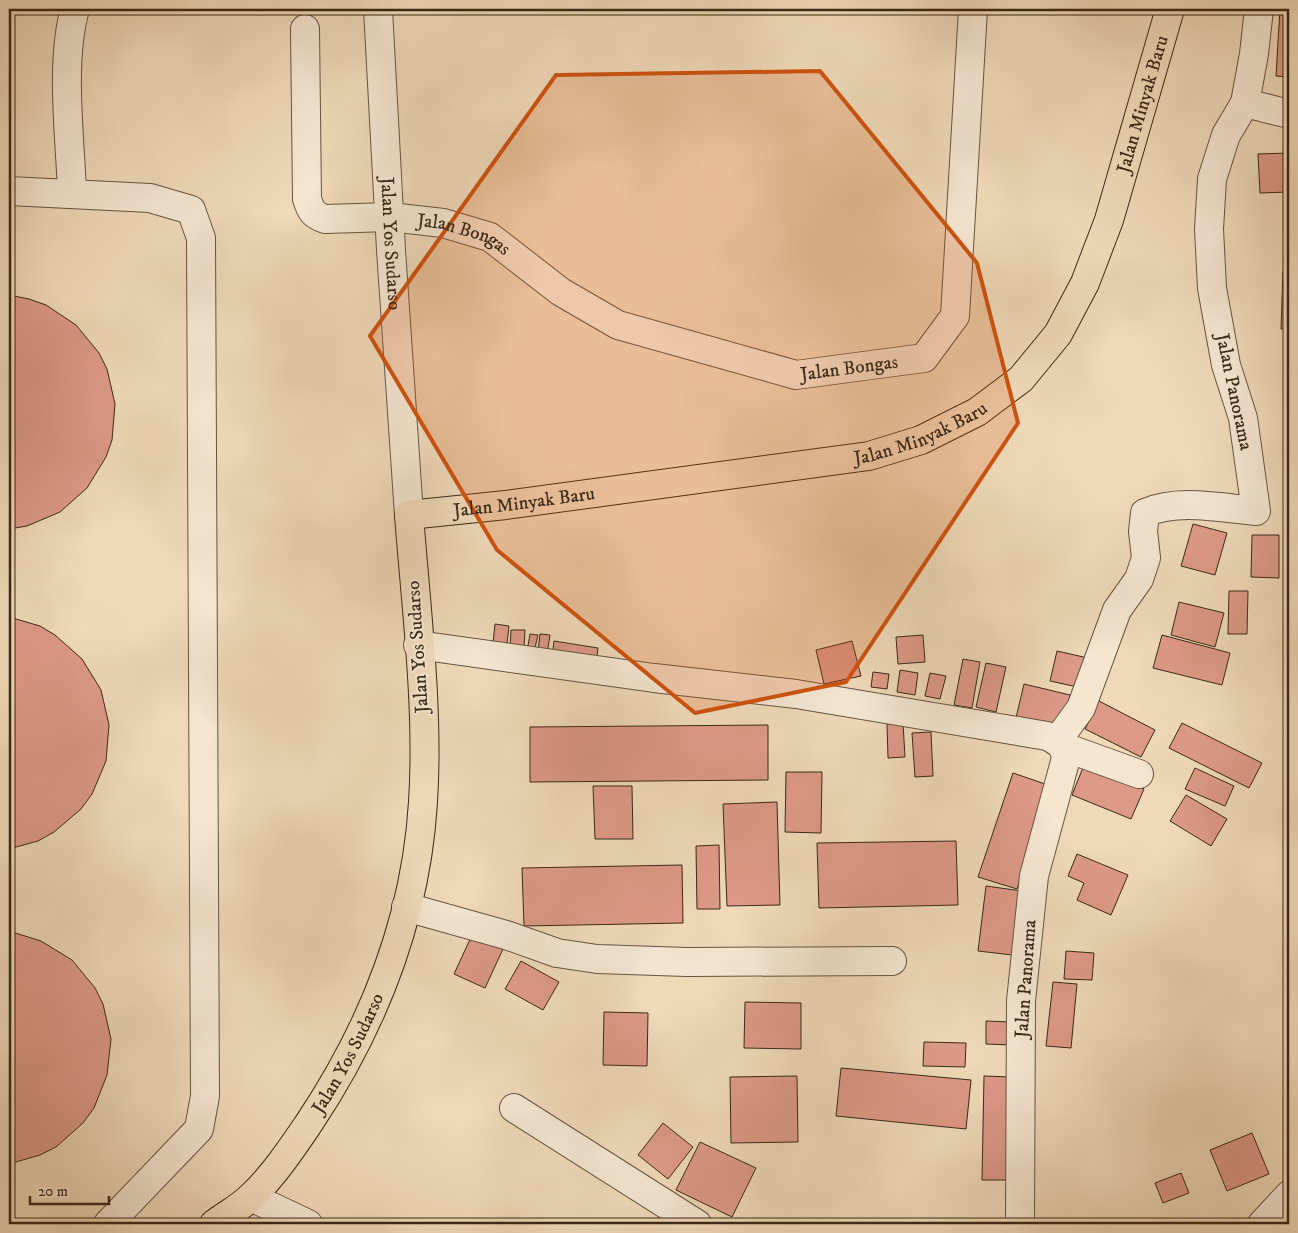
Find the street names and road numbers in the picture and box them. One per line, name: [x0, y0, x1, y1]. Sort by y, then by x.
street label: Jalan Minyak Baru: [1111, 33, 1173, 178]
street label: Jalan Yos Sudarso: [375, 175, 407, 311]
street label: Jalan Bongas: [414, 208, 515, 260]
street label: Jalan Panorama: [1210, 330, 1258, 452]
street label: Jalan Bongas: [797, 350, 899, 386]
street label: Jalan Minyak Baru: [850, 397, 992, 470]
street label: Jalan Minyak Baru: [450, 482, 596, 522]
street label: Jalan Yos Sudarso: [402, 580, 434, 716]
street label: Jalan Panorama: [1010, 919, 1042, 1041]
street label: Jalan Yos Sudarso: [306, 990, 389, 1120]

